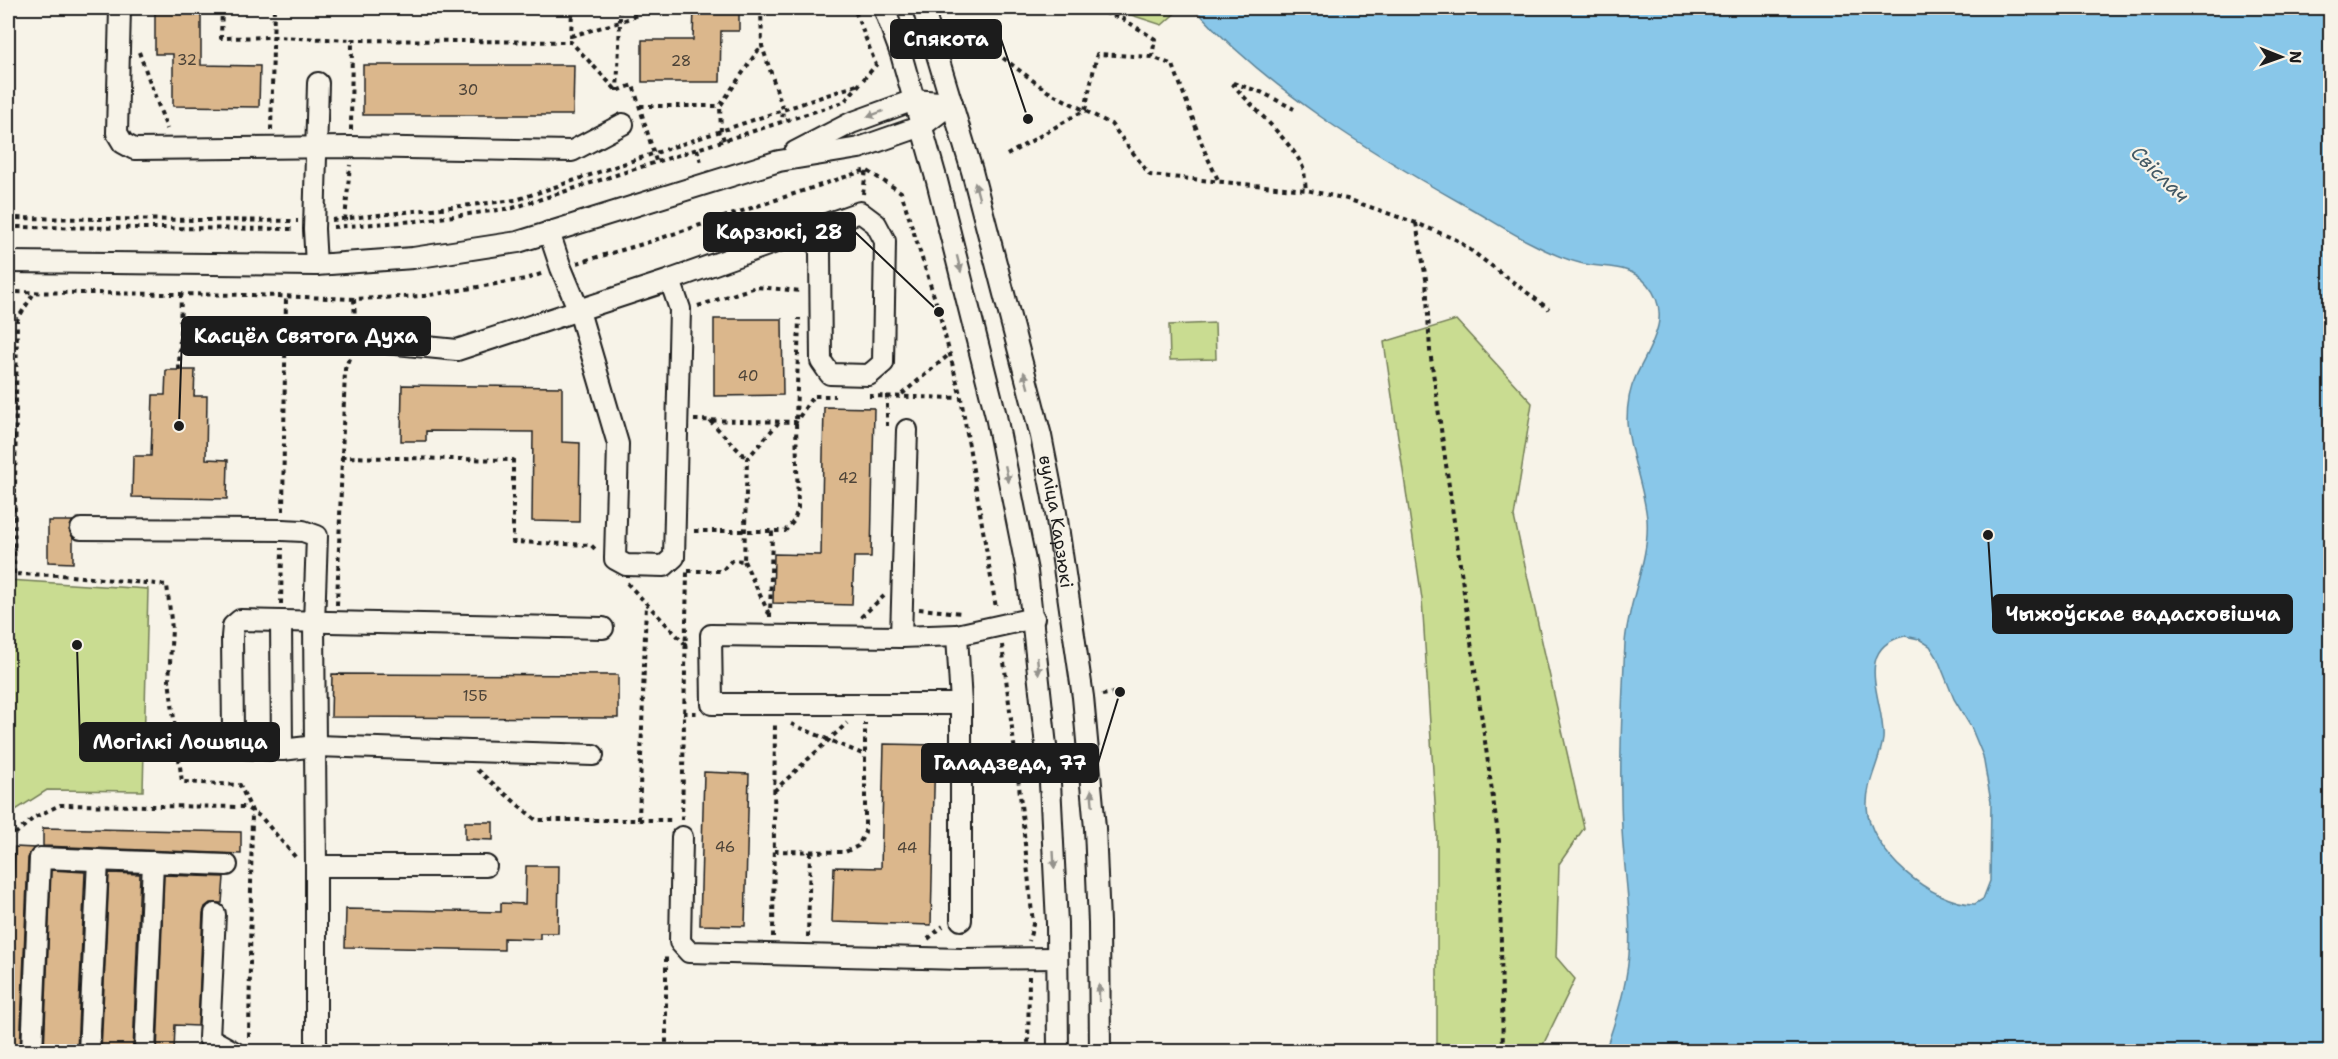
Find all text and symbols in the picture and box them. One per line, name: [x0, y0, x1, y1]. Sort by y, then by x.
callout: Спякота: [891, 20, 1001, 58]
text: Спякота: [903, 26, 989, 52]
north arrow: [2251, 27, 2311, 87]
house number: 32: [177, 50, 197, 70]
house number: 28: [671, 51, 691, 71]
text: N: [2285, 51, 2306, 64]
house number: 30: [458, 80, 478, 100]
one-way arrow: [866, 110, 884, 120]
water label: Свіслач: [2125, 140, 2195, 208]
one-way arrow: [972, 182, 981, 200]
callout: Карзюкі, 28: [704, 213, 855, 251]
text: Карзюкі, 28: [716, 219, 842, 245]
one-way arrow: [954, 255, 964, 273]
callout: Касцёл Святога Духа: [182, 317, 430, 355]
text: Касцёл Святога Духа: [194, 323, 419, 349]
house number: 40: [738, 366, 758, 386]
one-way arrow: [1021, 371, 1030, 389]
street label: вуліца Карзюкі: [1033, 453, 1079, 590]
one-way arrow: [1003, 465, 1012, 484]
house number: 42: [838, 468, 858, 488]
callout: Чыжоўскае вадасховішча: [1993, 595, 2292, 633]
text: Чыжоўскае вадасховішча: [2006, 601, 2281, 627]
one-way arrow: [1034, 657, 1043, 676]
house number: 15Б: [462, 686, 488, 706]
callout: Могілкі Лошыца: [80, 723, 279, 761]
text: Могілкі Лошыца: [92, 729, 268, 755]
callout: Галадзеда, 77: [922, 744, 1098, 782]
text: Галадзеда, 77: [934, 750, 1086, 776]
one-way arrow: [1087, 789, 1097, 808]
house number: 46: [715, 837, 735, 857]
house number: 44: [897, 838, 917, 858]
one-way arrow: [1049, 851, 1058, 870]
one-way arrow: [1094, 984, 1104, 1003]

